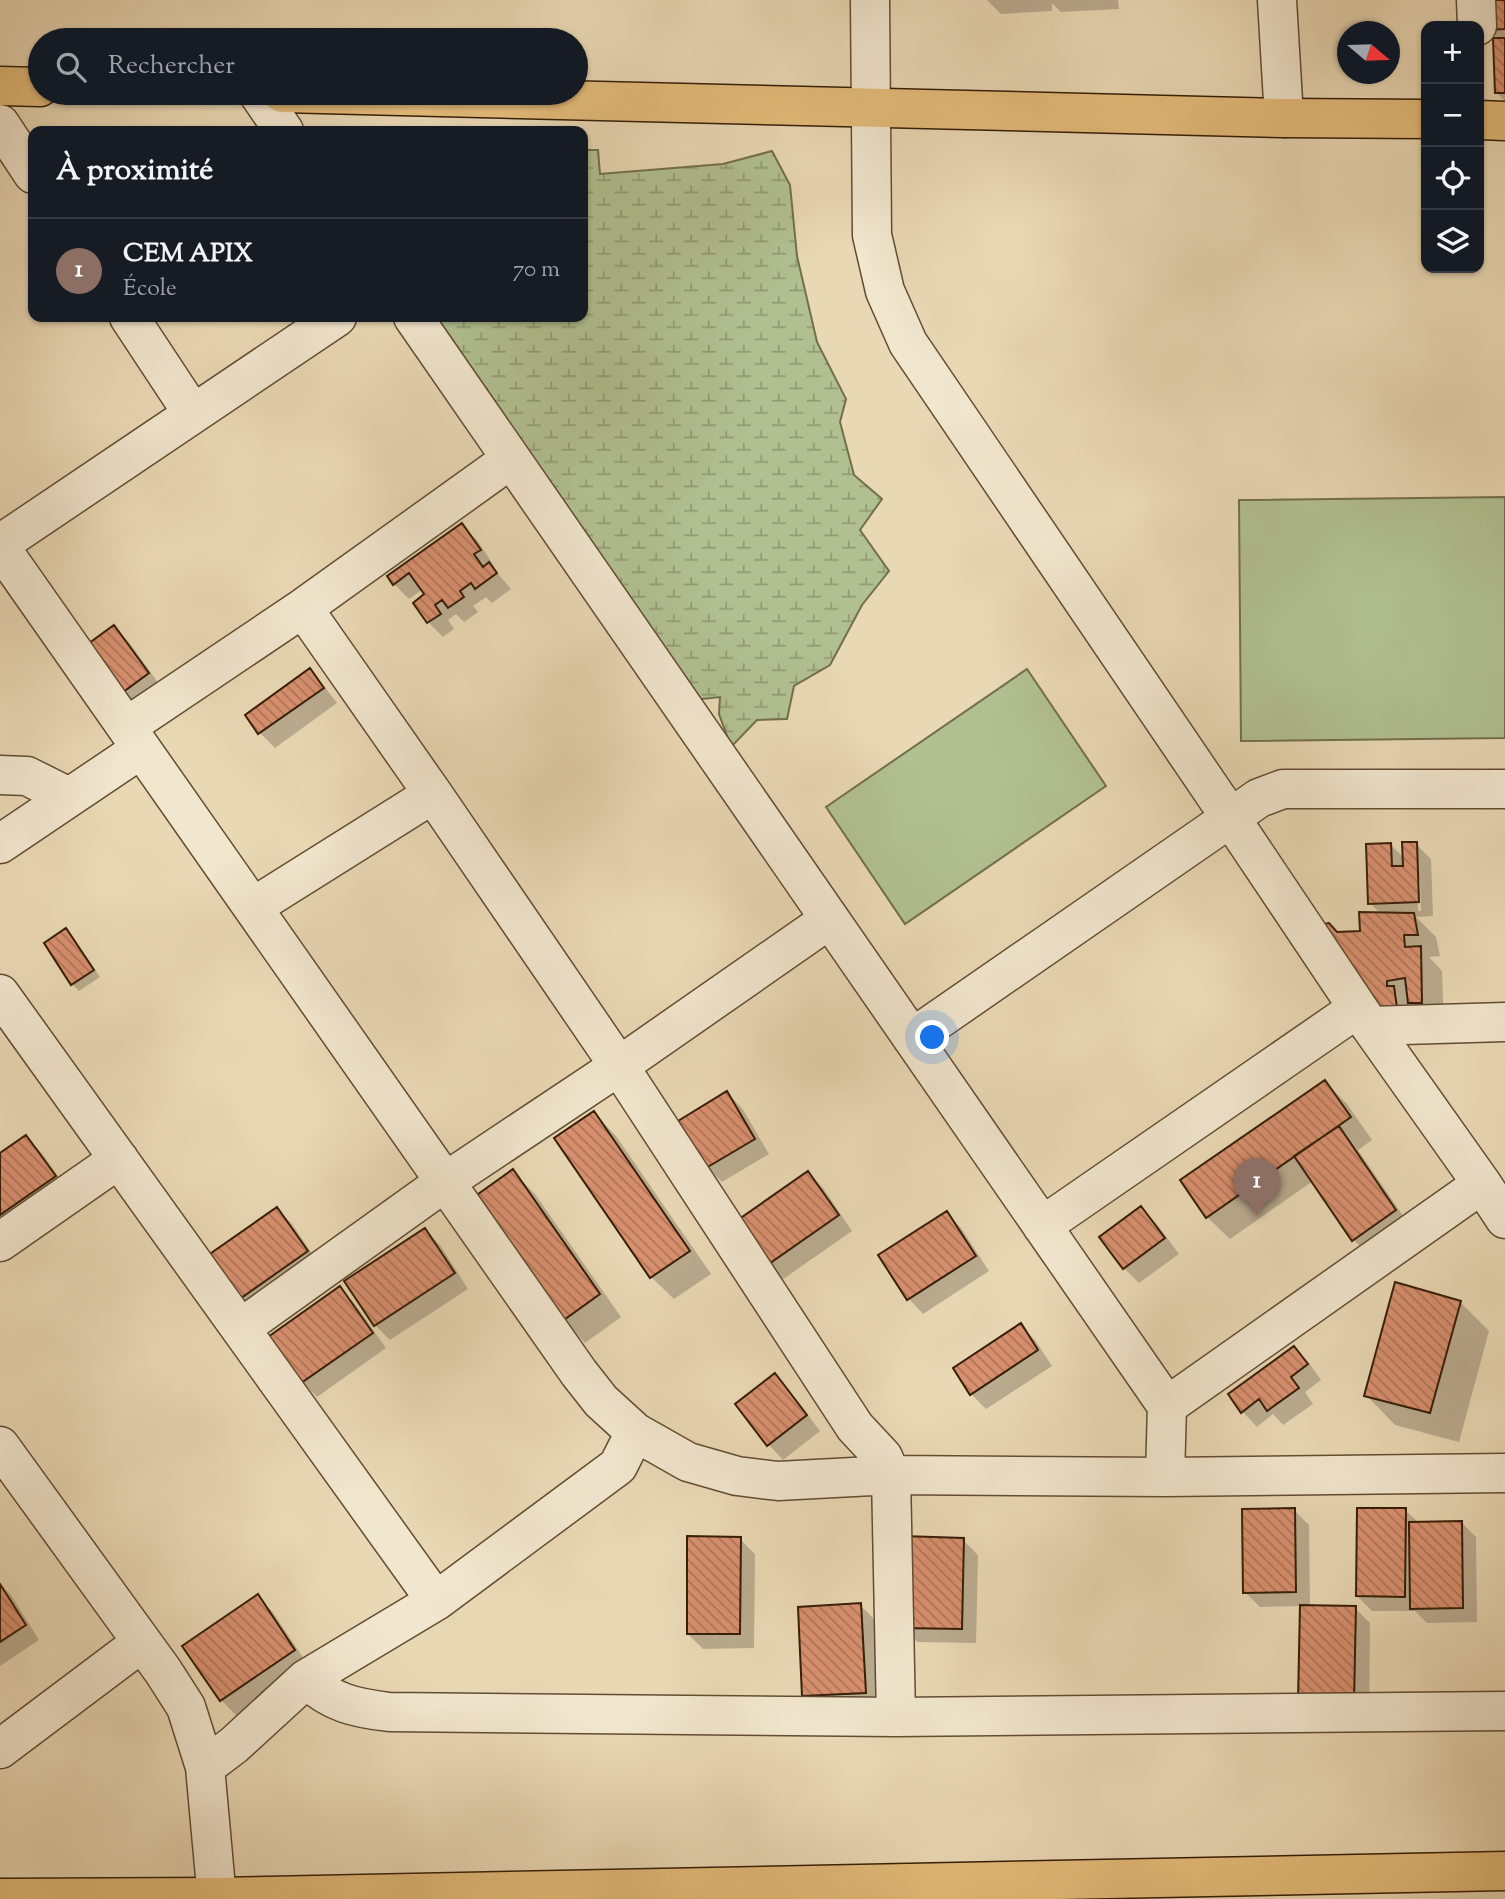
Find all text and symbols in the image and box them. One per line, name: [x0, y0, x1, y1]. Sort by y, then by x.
north arrow: [1337, 21, 1400, 84]
map controls: [1421, 21, 1484, 273]
button: +: [1421, 21, 1484, 84]
search box: [28, 28, 588, 105]
icon: search: [52, 48, 90, 86]
text: Rechercher: [108, 48, 235, 85]
button: −: [1421, 84, 1484, 147]
button: locate: [1421, 147, 1484, 210]
text: À proximité: [56, 150, 213, 193]
button: layers: [1421, 210, 1484, 273]
text: CEM APIX: [123, 236, 253, 273]
text: 1: [75, 254, 83, 287]
text: 70 m: [513, 254, 560, 287]
text: École: [123, 273, 177, 306]
your location: [915, 1020, 949, 1054]
pin: 1: [1234, 1158, 1280, 1216]

